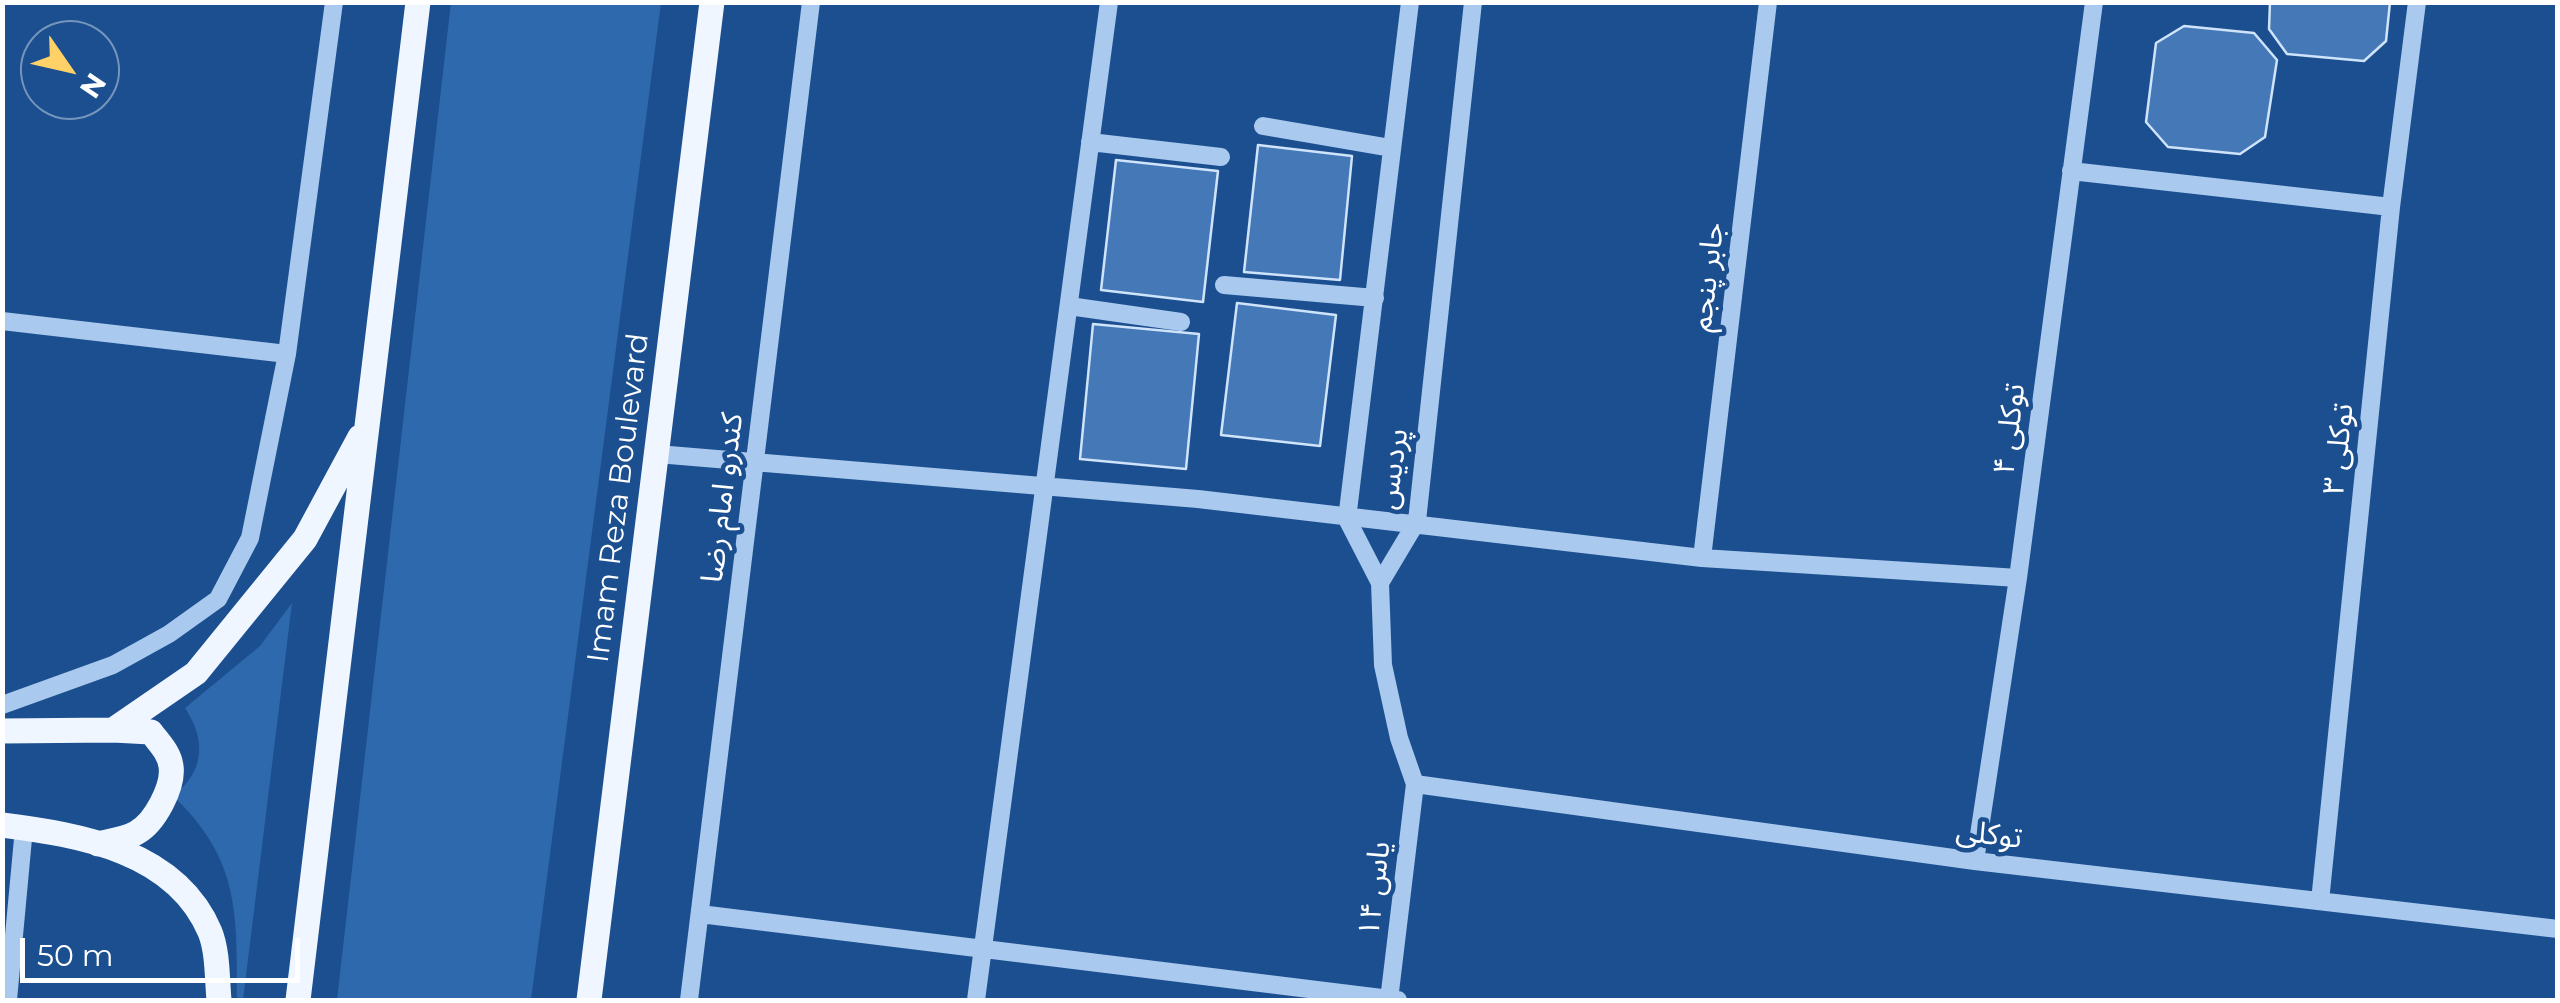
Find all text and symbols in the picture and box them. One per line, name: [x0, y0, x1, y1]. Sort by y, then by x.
north arrow: [20, 20, 120, 120]
text: N: [73, 67, 114, 105]
street label: جابر پنجم: [1683, 220, 1733, 334]
street label: Imam Reza Boulevard: [581, 331, 657, 665]
street label: توکلی ۴: [1987, 381, 2033, 477]
street label: توکلی ۳: [2316, 402, 2362, 496]
street label: کندرو امام رضا: [695, 411, 751, 585]
street label: پردیس: [1370, 426, 1416, 512]
street label: توکلی: [1954, 813, 2024, 857]
street label: یاس ۱۴: [1351, 839, 1399, 939]
scale bar: [25, 918, 305, 980]
text: 50 m: [37, 937, 114, 974]

